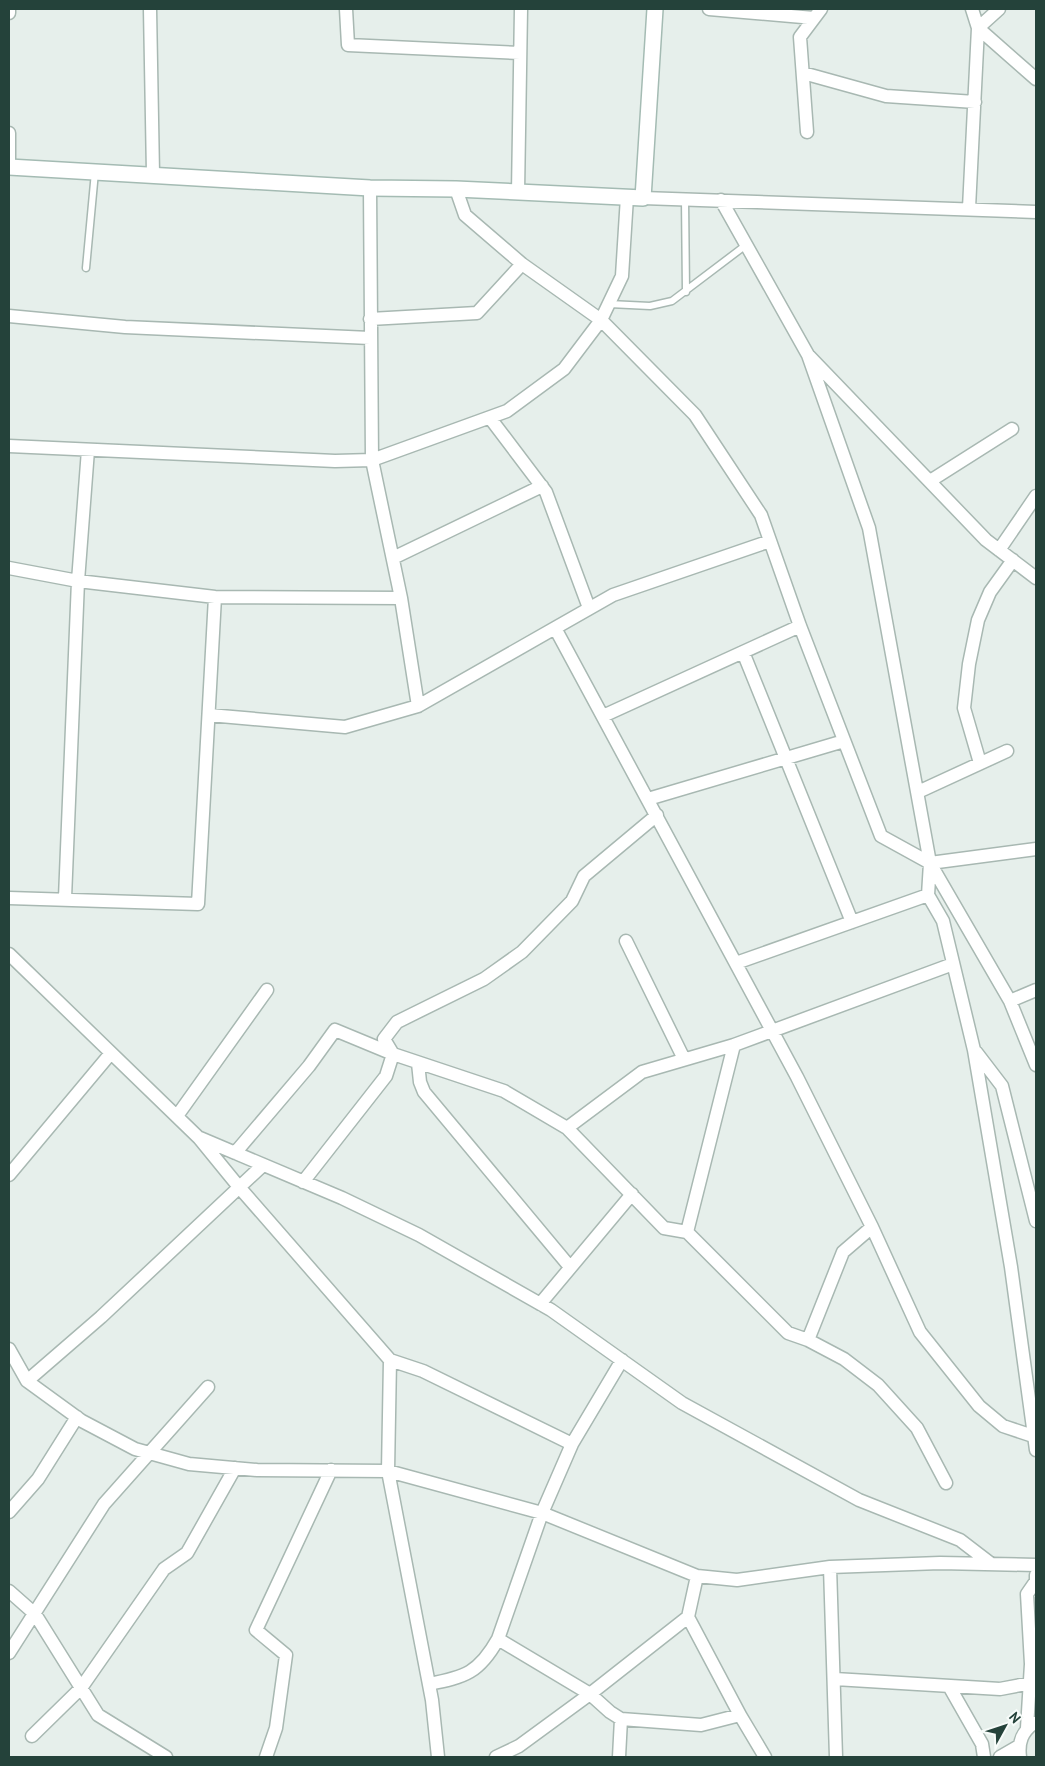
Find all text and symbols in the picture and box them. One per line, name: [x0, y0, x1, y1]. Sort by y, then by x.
north arrow: [980, 1701, 1030, 1751]
text: N: [1005, 1708, 1025, 1727]

